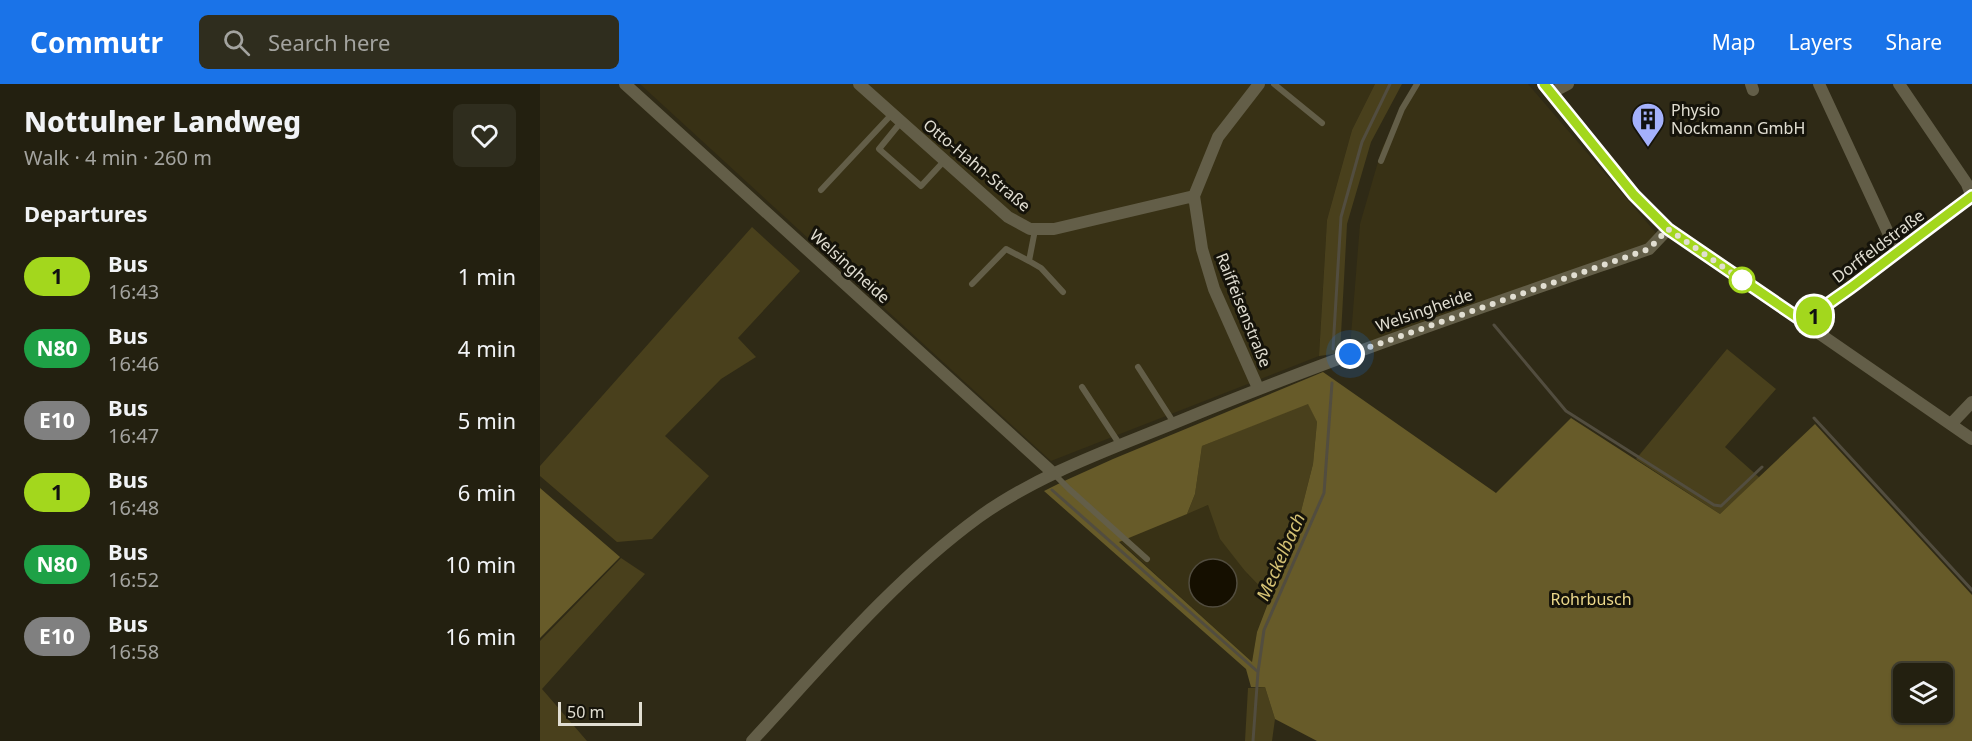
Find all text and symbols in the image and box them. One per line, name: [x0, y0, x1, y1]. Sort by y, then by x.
search box: [199, 15, 619, 69]
text: Commutr: [30, 23, 163, 61]
icon: search: [220, 26, 253, 59]
text: Search here: [268, 27, 390, 57]
text: Map: [1712, 28, 1756, 56]
text: Layers: [1789, 28, 1853, 56]
text: Share: [1886, 28, 1942, 56]
place label: Physio Nockmann GmbH: [1671, 99, 1805, 139]
building icon: Physio Nockmann GmbH: [1630, 101, 1666, 148]
text: Nottulner Landweg: [24, 102, 301, 140]
button: heart: [453, 104, 516, 167]
street label: Otto-Hahn-Straße: [919, 114, 1035, 216]
text: Walk · 4 min · 260 m: [24, 144, 212, 171]
text: Departures: [24, 198, 148, 228]
street label: Dorffeldstraße: [1828, 204, 1928, 288]
street label: Welsingheide: [805, 224, 895, 308]
text: Bus: [108, 248, 148, 278]
street label: Raiffeisenstraße: [1211, 249, 1277, 371]
text: 1 min: [458, 261, 516, 291]
text: 1: [51, 262, 63, 290]
unlabelled marker: [1729, 267, 1755, 293]
text: 16:43: [108, 278, 159, 305]
street label: Welsingheide: [1373, 283, 1475, 337]
line badge: 1: [1794, 296, 1834, 336]
text: 1: [1808, 302, 1820, 330]
text: Bus: [108, 320, 148, 350]
text: 4 min: [458, 333, 516, 363]
text: N80: [36, 334, 78, 362]
your location: [1335, 339, 1365, 369]
text: 16:46: [108, 350, 159, 377]
text: Bus: [108, 392, 148, 422]
text: 5 min: [458, 405, 516, 435]
text: E10: [39, 406, 75, 434]
text: 16:47: [108, 422, 159, 449]
text: Bus: [108, 464, 148, 494]
text: 6 min: [458, 477, 516, 507]
text: 1: [51, 478, 63, 506]
text: 16:48: [108, 494, 159, 521]
water label: Meckelbach: [1250, 509, 1310, 604]
text: Bus: [108, 536, 148, 566]
text: 10 min: [445, 549, 516, 579]
text: N80: [36, 550, 78, 578]
text: 16:52: [108, 566, 159, 593]
park label: Rohrbusch: [1550, 588, 1632, 610]
text: Bus: [108, 608, 148, 638]
text: 16 min: [445, 621, 516, 651]
text: E10: [39, 622, 75, 650]
text: 16:58: [108, 638, 159, 665]
map controls: [1893, 663, 1953, 723]
button: layers: [1893, 663, 1953, 723]
scale bar: [558, 699, 642, 726]
text: 50 m: [567, 701, 604, 723]

